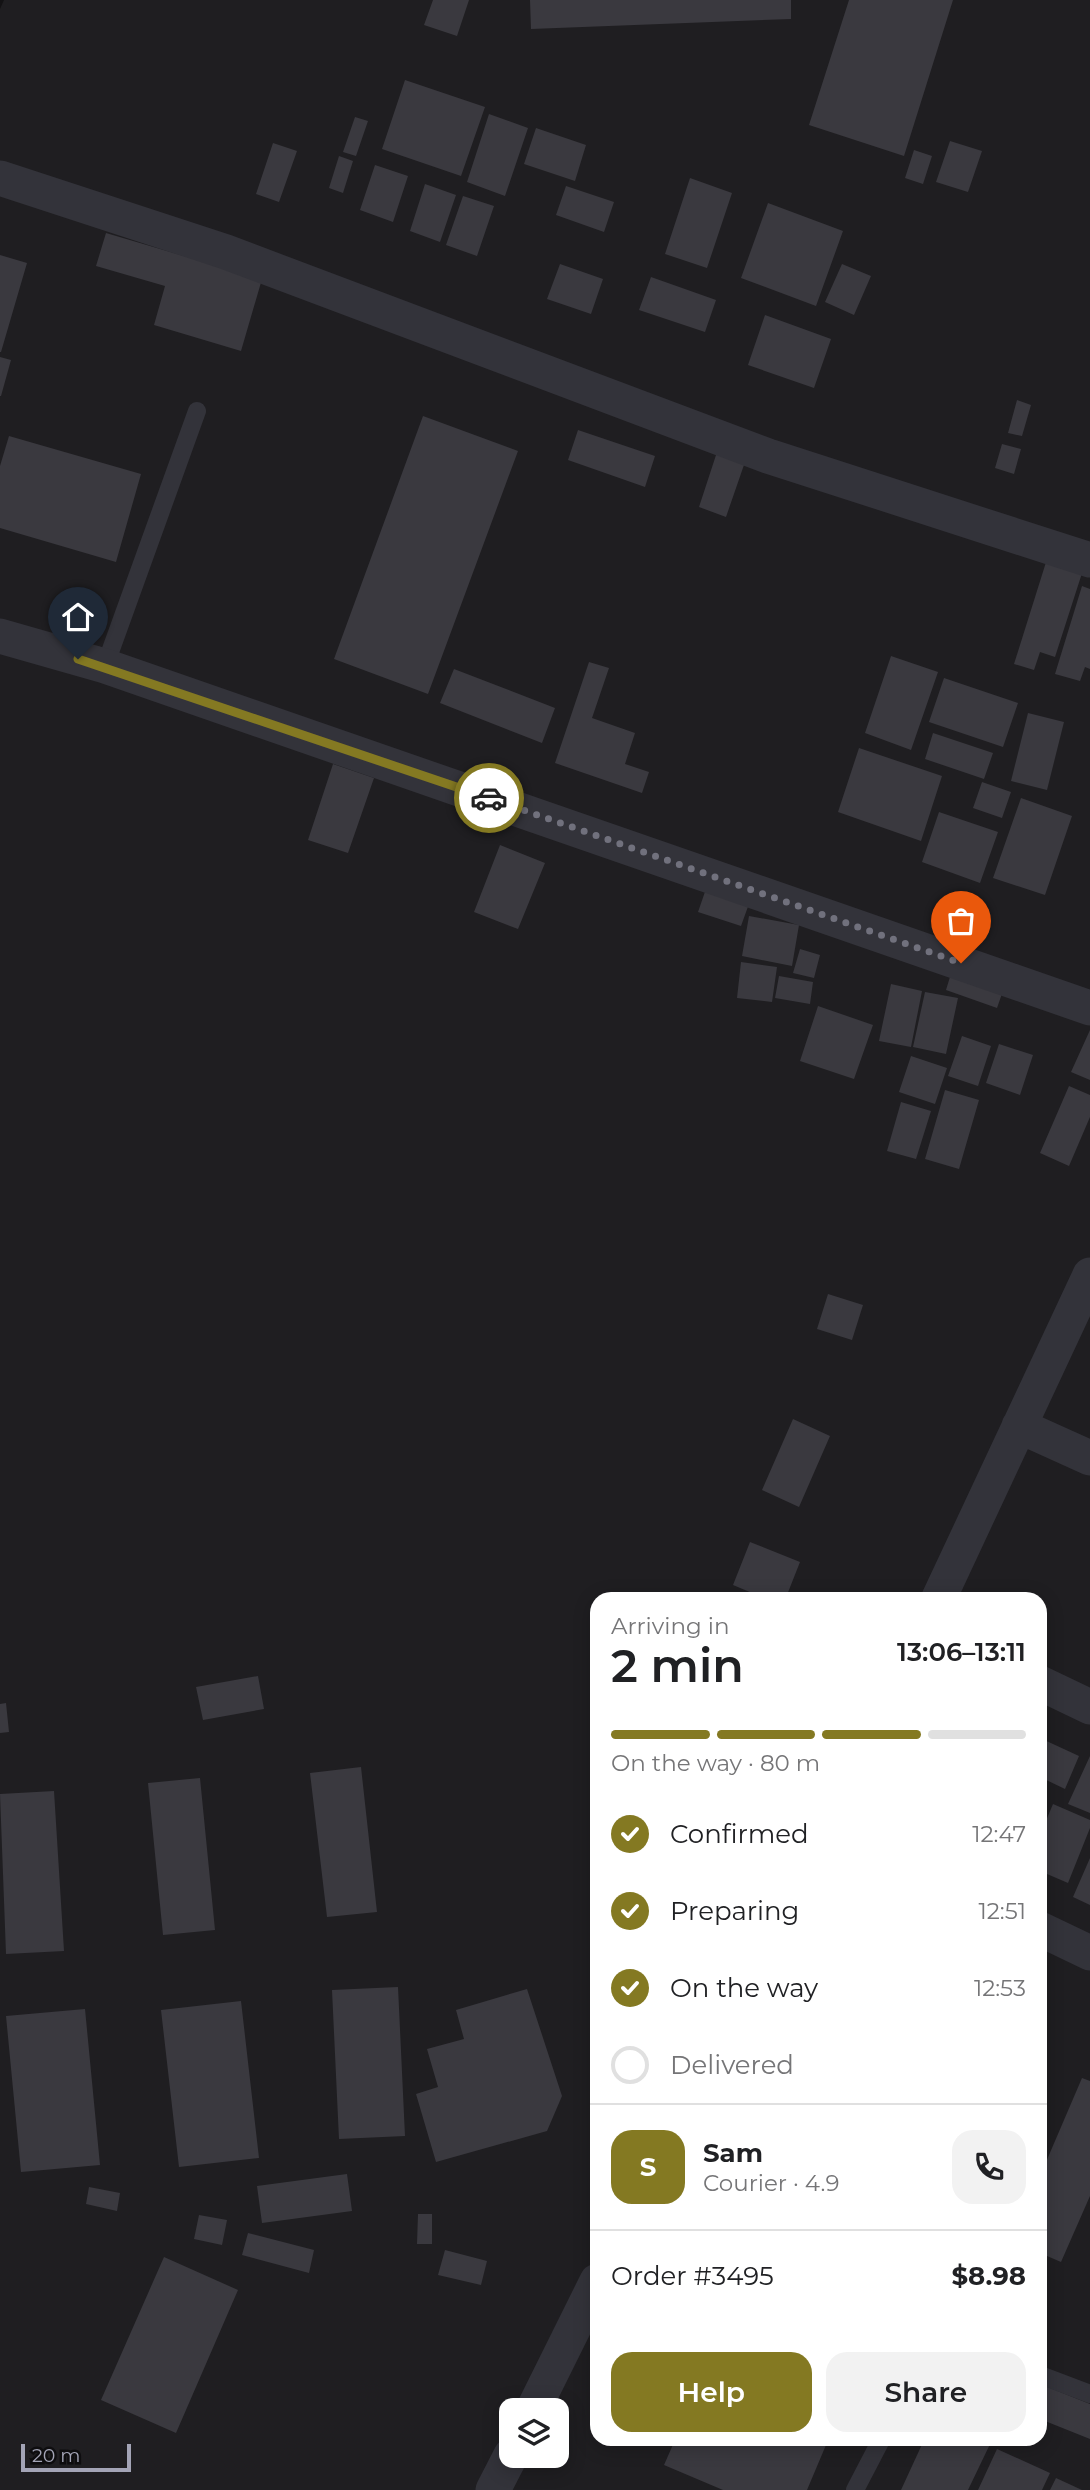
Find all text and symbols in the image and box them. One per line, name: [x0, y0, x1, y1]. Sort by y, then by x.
pin: [48, 587, 108, 659]
icon: home: [59, 598, 97, 636]
courier: [454, 763, 524, 833]
icon: car: [470, 779, 508, 817]
pin: [931, 891, 991, 963]
icon: bag: [942, 902, 980, 940]
text: Arriving in: [611, 1612, 730, 1640]
text: 13:06–13:11: [897, 1636, 1026, 1668]
text: 2 min: [611, 1637, 744, 1694]
text: On the way · 80 m: [611, 1749, 820, 1777]
icon: check: [611, 1815, 649, 1853]
text: Confirmed: [670, 1818, 809, 1850]
text: 12:47: [972, 1820, 1026, 1848]
icon: check: [611, 1892, 649, 1930]
text: Preparing: [670, 1895, 799, 1927]
text: 12:51: [978, 1897, 1026, 1925]
icon: check: [611, 1969, 649, 2007]
text: On the way: [670, 1972, 818, 2004]
text: 12:53: [974, 1974, 1026, 2002]
text: Delivered: [670, 2049, 794, 2081]
button: phone: [952, 2130, 1026, 2204]
text: Sam: [703, 2137, 763, 2169]
text: S: [640, 2151, 656, 2183]
text: Courier · 4.9: [703, 2169, 839, 2197]
text: Order #3495: [611, 2260, 774, 2292]
text: $8.98: [951, 2260, 1026, 2292]
button: Help: [611, 2352, 812, 2432]
button: Share: [826, 2352, 1026, 2432]
map controls: [499, 2398, 569, 2468]
button: layers: [499, 2398, 569, 2468]
scale bar: [21, 2441, 131, 2473]
text: 20 m: [32, 2444, 80, 2467]

